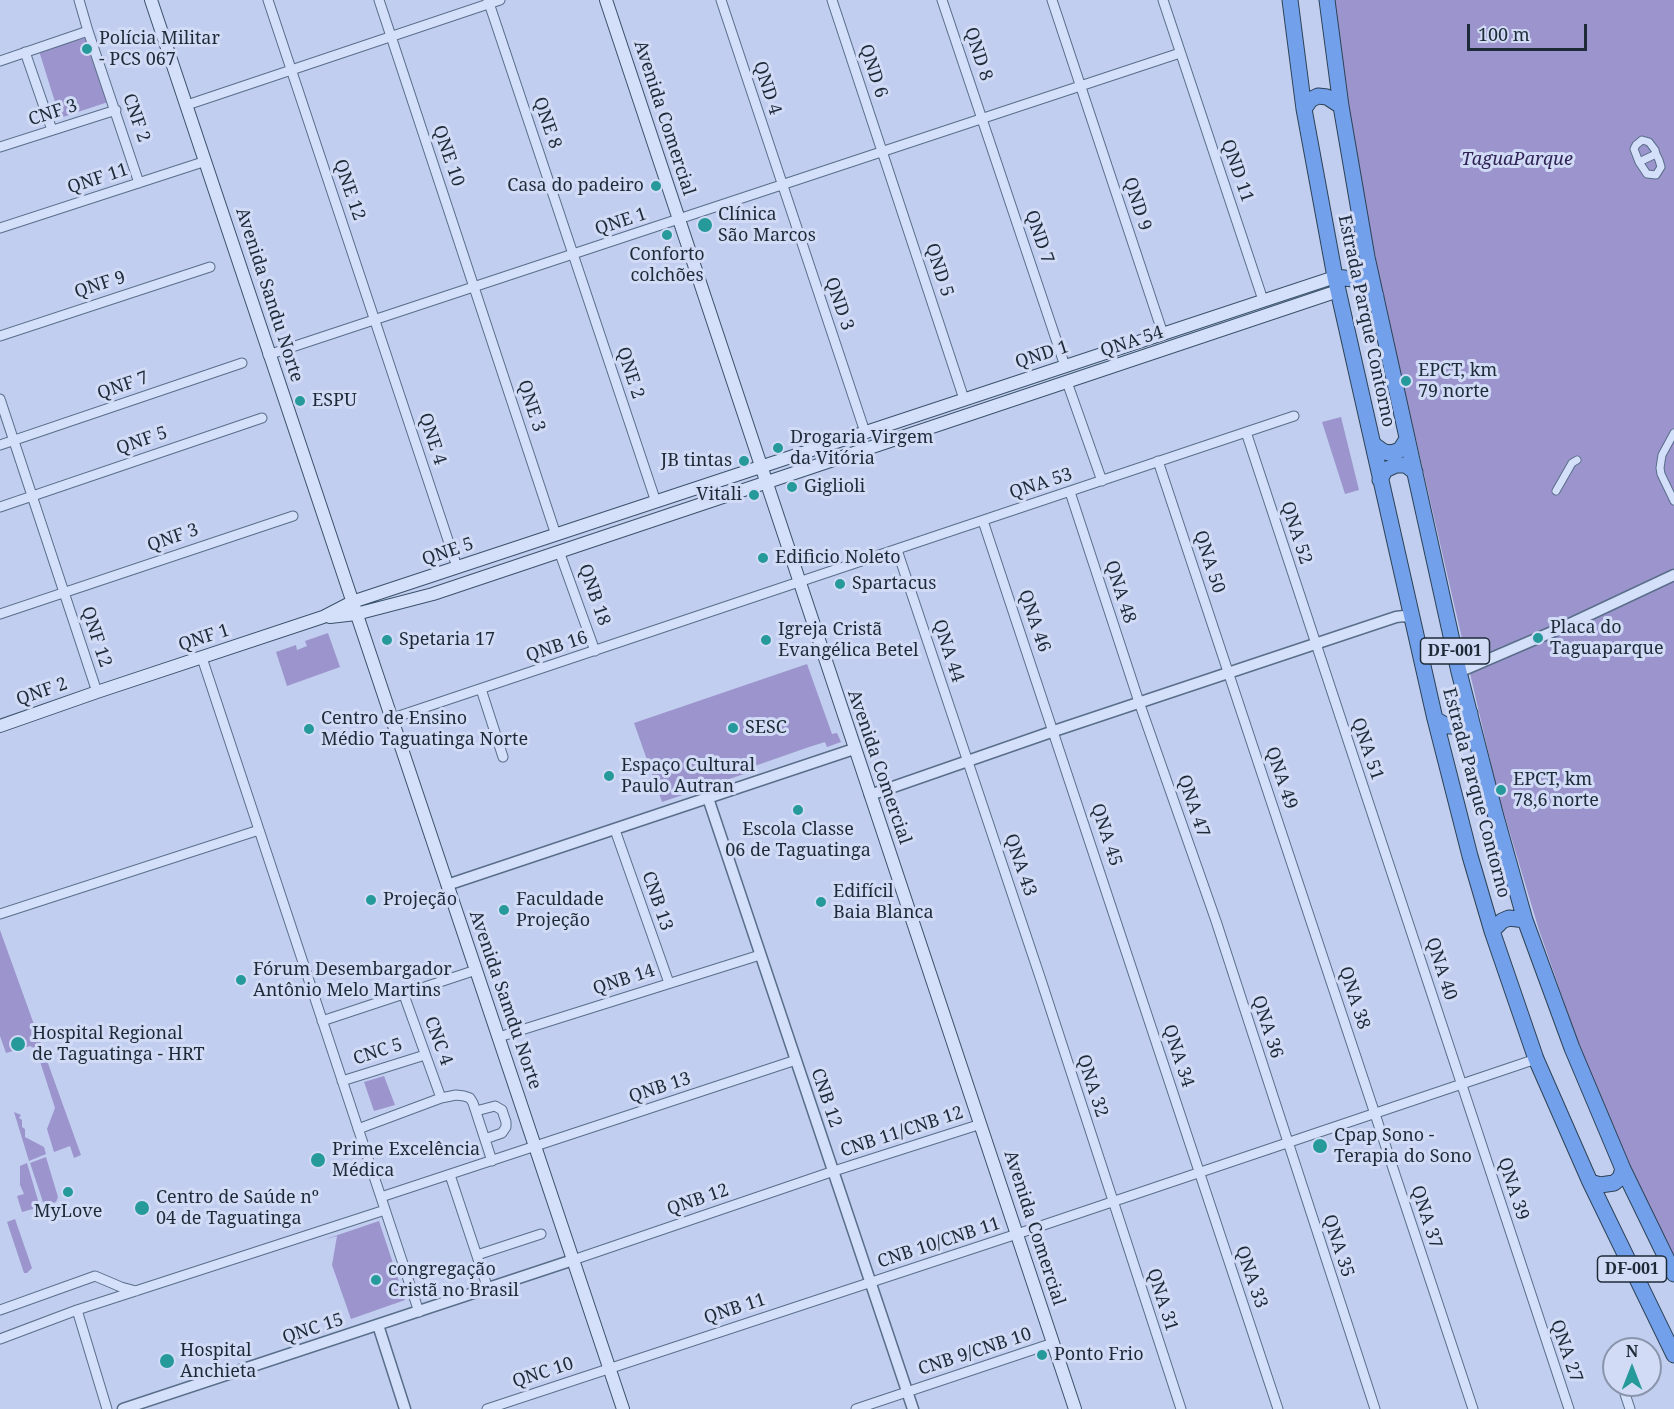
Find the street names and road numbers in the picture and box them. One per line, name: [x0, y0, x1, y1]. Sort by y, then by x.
street label: QND 8: [959, 25, 997, 83]
street label: Avenida Comercial: [629, 38, 699, 198]
street label: QND 6: [854, 42, 892, 100]
street label: QND 4: [748, 59, 786, 117]
street label: CNF 2: [118, 91, 154, 145]
street label: QNE 8: [528, 94, 566, 152]
street label: CNF 3: [26, 95, 80, 131]
street label: QNE 10: [428, 123, 468, 189]
street label: QND 11: [1216, 137, 1258, 205]
street label: QNE 12: [329, 157, 369, 223]
street label: QNF 11: [65, 159, 131, 199]
street label: QND 9: [1118, 175, 1156, 233]
street label: QNE 1: [592, 204, 650, 240]
street label: Avenida Sandu Norte: [231, 205, 307, 385]
street label: QND 7: [1020, 208, 1058, 266]
street label: Estrada Parque Contorno: [1333, 213, 1399, 429]
street label: QND 5: [920, 241, 958, 299]
street label: QNF 9: [72, 267, 128, 303]
street label: QND 3: [820, 275, 858, 333]
street label: QNA 54: [1098, 322, 1166, 362]
street label: QND 1: [1013, 336, 1071, 374]
street label: QNE 2: [612, 344, 648, 402]
street label: QNF 7: [95, 367, 151, 405]
street label: QNE 3: [513, 377, 549, 435]
street label: QNE 4: [414, 410, 450, 468]
street label: QNF 5: [114, 422, 170, 460]
street label: QNA 53: [1007, 464, 1075, 504]
street label: QNA 52: [1276, 499, 1316, 567]
street label: QNF 3: [145, 519, 201, 557]
street label: QNA 50: [1189, 528, 1229, 596]
street label: QNE 5: [419, 533, 477, 571]
street label: QNA 48: [1100, 558, 1140, 626]
street label: QNB 18: [573, 561, 615, 629]
street label: QNA 46: [1013, 587, 1055, 655]
street label: QNF 12: [76, 604, 116, 670]
street label: QNA 44: [928, 617, 968, 685]
street label: QNF 1: [176, 620, 232, 656]
street label: QNB 16: [523, 627, 591, 667]
road number: DF-001: [1420, 638, 1490, 664]
street label: QNF 2: [14, 673, 70, 711]
street label: Estrada Parque Contorno: [1438, 686, 1514, 900]
street label: Avenida Comercial: [842, 687, 916, 847]
street label: QNA 51: [1346, 715, 1388, 783]
street label: QNA 49: [1260, 744, 1302, 812]
street label: QNA 47: [1172, 772, 1214, 840]
street label: QNA 45: [1086, 801, 1126, 869]
street label: QNA 43: [999, 831, 1041, 899]
street label: CNB 13: [637, 868, 677, 934]
street label: Avenida Samdu Norte: [464, 908, 546, 1092]
street label: QNA 40: [1421, 935, 1461, 1003]
street label: QNB 14: [590, 960, 658, 1000]
street label: QNA 38: [1334, 964, 1374, 1032]
street label: QNA 36: [1247, 993, 1287, 1061]
street label: CNC 4: [419, 1014, 457, 1068]
street label: QNA 34: [1158, 1022, 1198, 1090]
street label: CNC 5: [351, 1034, 405, 1070]
street label: QNA 32: [1072, 1052, 1112, 1120]
street label: CNB 12: [806, 1065, 846, 1131]
street label: QNB 13: [626, 1068, 694, 1108]
street label: CNB 11/CNB 12: [838, 1102, 966, 1162]
street label: Avenida Comercial: [999, 1148, 1069, 1308]
street label: QNA 39: [1493, 1155, 1533, 1223]
street label: QNB 12: [664, 1179, 732, 1221]
street label: QNA 37: [1406, 1183, 1446, 1251]
street label: QNA 35: [1318, 1212, 1358, 1280]
street label: CNB 10/CNB 11: [875, 1213, 1003, 1273]
street label: QNA 33: [1230, 1243, 1272, 1311]
road number: DF-001: [1598, 1256, 1666, 1282]
street label: QNA 31: [1142, 1266, 1182, 1334]
street label: QNB 11: [701, 1289, 769, 1329]
street label: QNC 15: [280, 1309, 346, 1349]
street label: QNA 27: [1545, 1317, 1587, 1385]
street label: CNB 9/CNB 10: [916, 1324, 1034, 1380]
street label: QNC 10: [510, 1353, 576, 1393]

